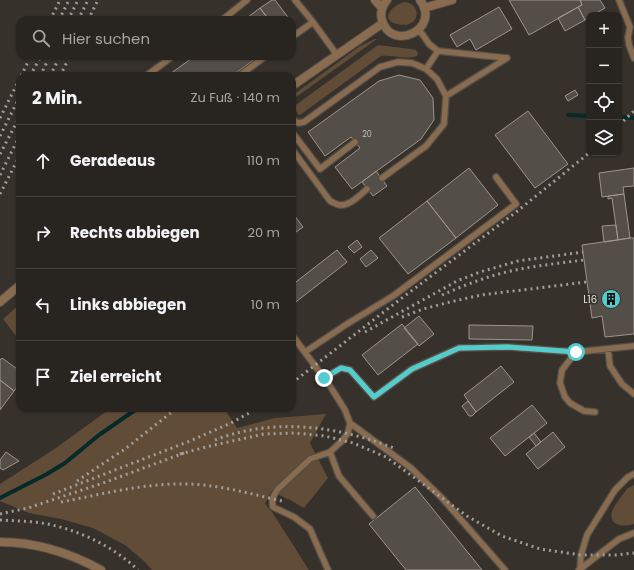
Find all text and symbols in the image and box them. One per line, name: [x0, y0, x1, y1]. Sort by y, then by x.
map controls: [586, 12, 622, 156]
button: +: [586, 12, 622, 48]
search box: [16, 16, 296, 60]
icon: search: [30, 27, 52, 49]
text: Hier suchen: [62, 28, 150, 49]
button: −: [586, 48, 622, 84]
button: locate: [586, 84, 622, 120]
text: 2 Min.: [32, 86, 82, 110]
text: Zu Fuß · 140 m: [190, 88, 280, 107]
button: layers: [586, 120, 622, 156]
house number: 20: [362, 129, 372, 140]
icon: ahead: [32, 150, 54, 172]
text: Geradeaus: [70, 150, 155, 171]
text: 110 m: [247, 151, 280, 170]
icon: right: [32, 222, 54, 244]
text: Rechts abbiegen: [70, 222, 200, 243]
text: 20 m: [247, 223, 280, 242]
building icon: L16: [600, 288, 622, 310]
place label: L16: [583, 292, 597, 307]
icon: left: [32, 294, 54, 316]
text: Links abbiegen: [70, 294, 186, 315]
text: 10 m: [251, 295, 280, 314]
route start: [567, 343, 585, 361]
icon: arrive: [32, 366, 54, 388]
text: Ziel erreicht: [70, 366, 161, 387]
route end: [315, 369, 333, 387]

